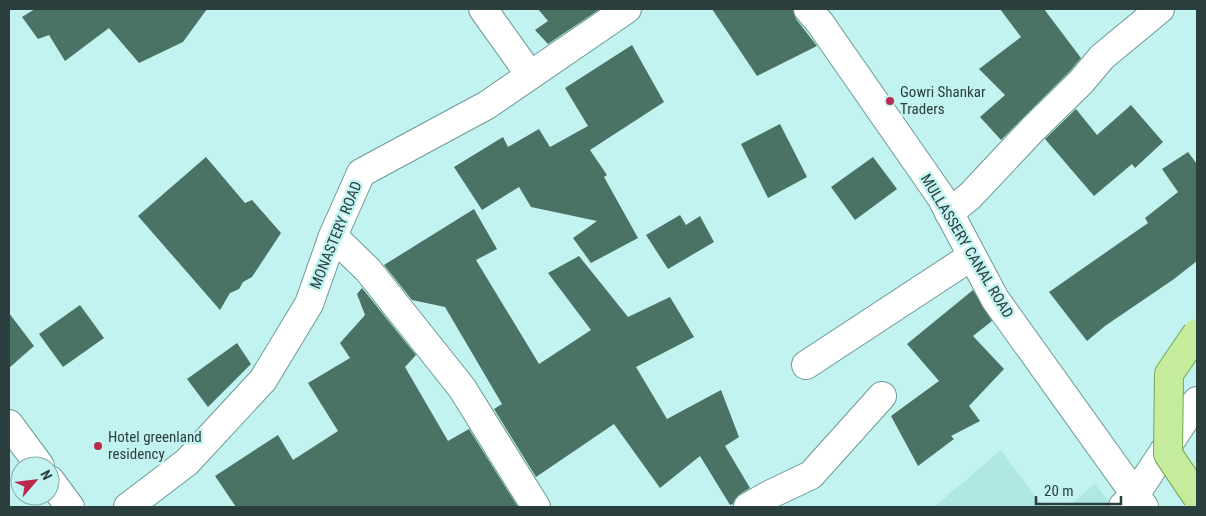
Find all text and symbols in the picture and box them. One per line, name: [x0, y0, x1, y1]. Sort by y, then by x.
place label: Gowri Shankar Traders: [900, 83, 986, 118]
marker: Gowri Shankar Traders: [884, 95, 896, 107]
street label: MULLASSERY CANAL ROAD: [917, 171, 1017, 321]
street label: MONASTERY ROAD: [306, 179, 366, 291]
place label: Hotel greenland residency: [108, 428, 202, 463]
marker: Hotel greenland residency: [92, 440, 104, 452]
north arrow: [10, 456, 60, 506]
text: N: [37, 467, 56, 482]
scale bar: [1036, 474, 1121, 506]
text: 20 m: [1044, 482, 1074, 500]

